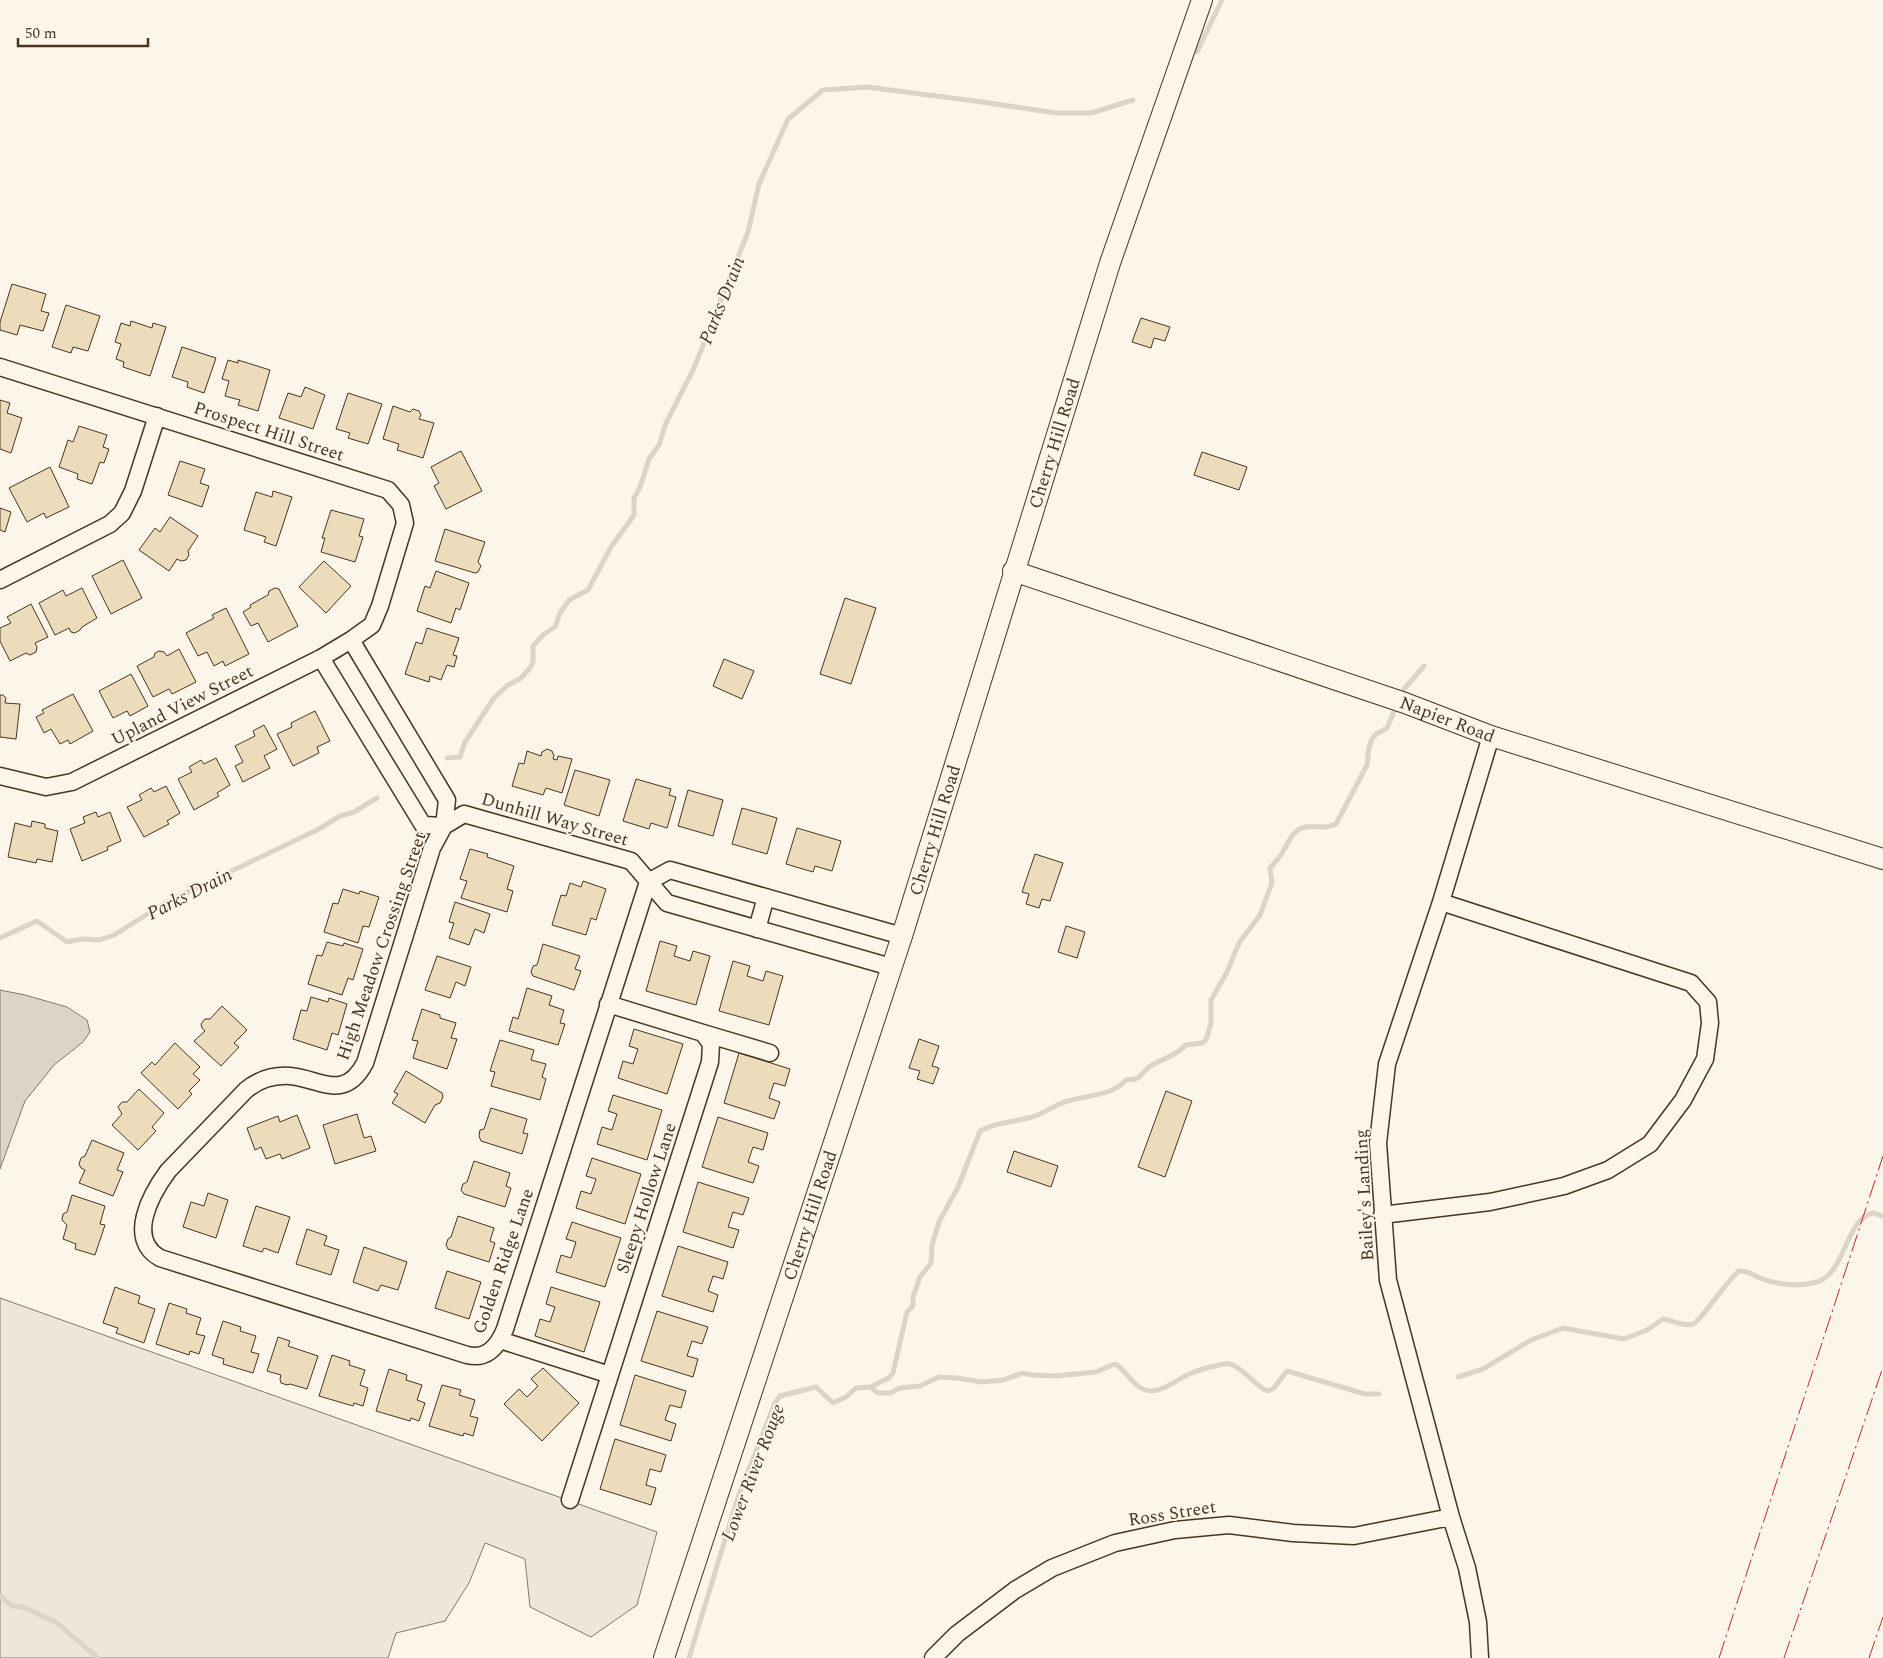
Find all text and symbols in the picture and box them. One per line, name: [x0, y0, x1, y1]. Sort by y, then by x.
scale bar: [18, 15, 148, 47]
text: 50 m: [25, 22, 57, 45]
water label: Parks Drain: [692, 252, 753, 349]
street label: Cherry Hill Road: [1022, 375, 1088, 512]
street label: Prospect Hill Street: [190, 394, 348, 469]
street label: Upland View Street: [106, 658, 258, 753]
street label: Napier Road: [1396, 689, 1499, 750]
street label: Cherry Hill Road: [902, 762, 968, 899]
street label: Dunhill Way Street: [478, 786, 632, 853]
street label: High Meadow Crossing Street: [330, 828, 433, 1064]
water label: Parks Drain: [142, 860, 238, 928]
street label: Sleepy Hollow Lane: [609, 1119, 684, 1277]
street label: Bailey's Landing: [1348, 1128, 1381, 1262]
street label: Cherry Hill Road: [776, 1147, 844, 1284]
street label: Golden Ridge Lane: [466, 1185, 541, 1338]
water label: Lower River Rouge: [714, 1400, 793, 1545]
street label: Ross Street: [1126, 1493, 1218, 1534]

